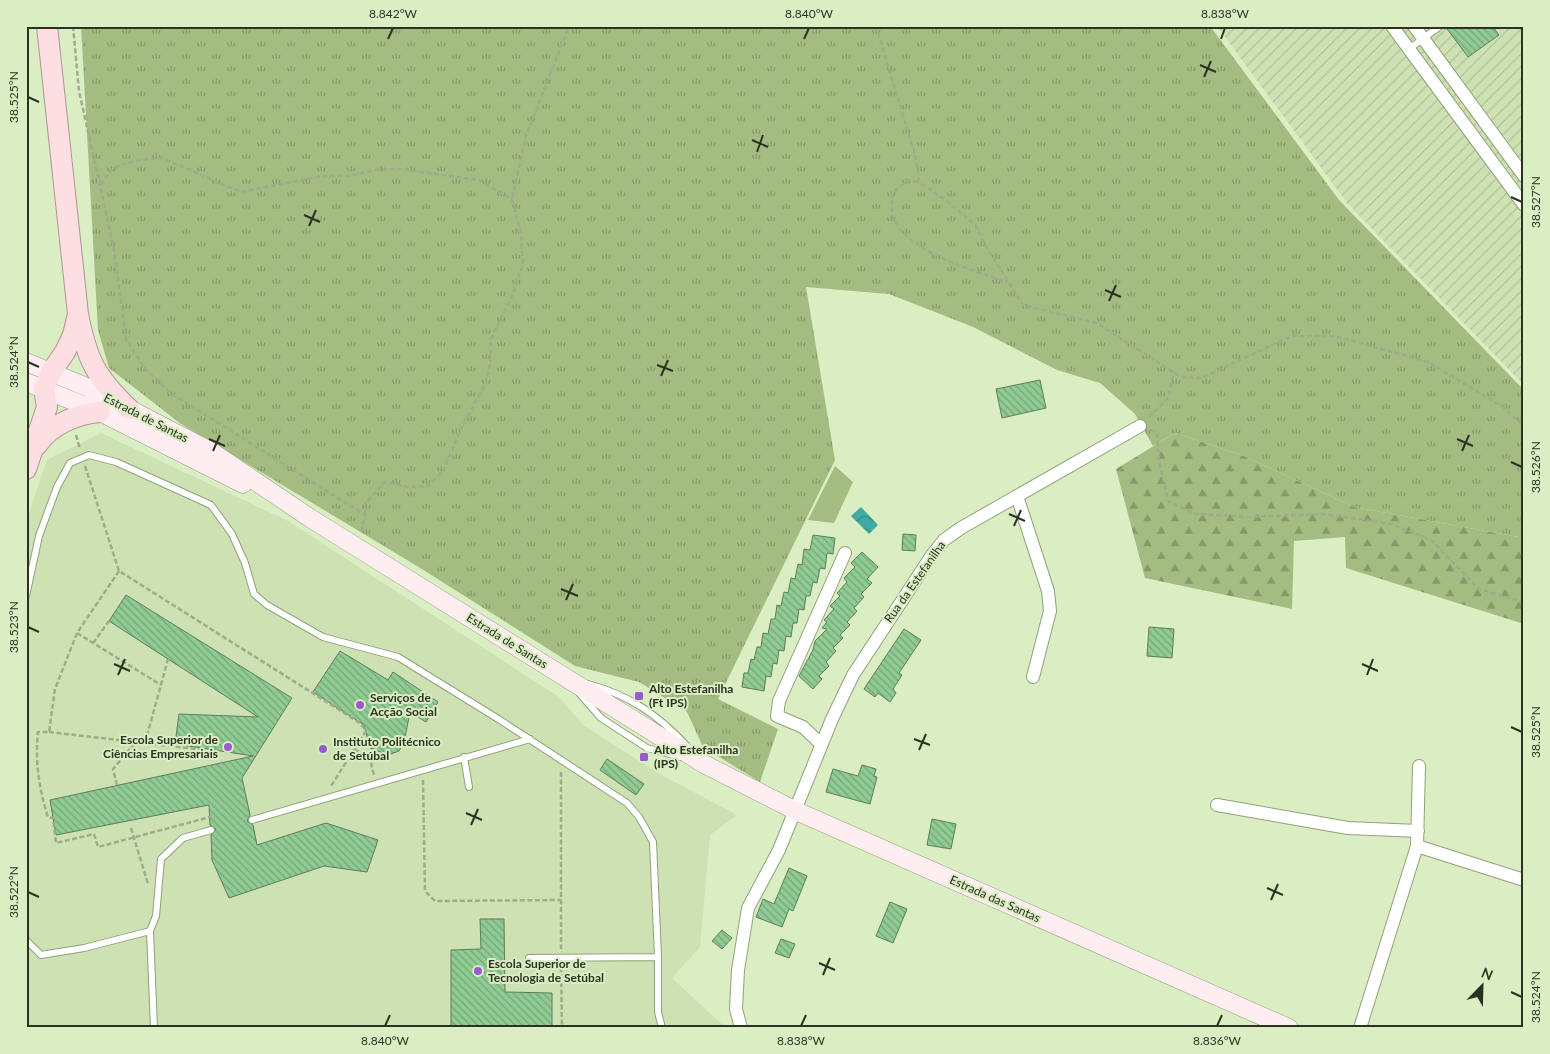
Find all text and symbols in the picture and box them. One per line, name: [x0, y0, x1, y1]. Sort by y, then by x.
text: 8.842°W: [369, 6, 418, 21]
text: 8.840°W: [785, 6, 834, 21]
text: 8.838°W: [1201, 6, 1250, 21]
text: 38.525°N: [6, 71, 21, 123]
text: 38.527°N: [1528, 176, 1543, 228]
text: 38.524°N: [6, 336, 21, 388]
street label: Estrada de Santas: [101, 390, 191, 445]
text: 38.526°N: [1528, 441, 1543, 493]
street label: Rua da Estefanilha: [881, 538, 948, 626]
text: 38.523°N: [6, 601, 21, 653]
street label: Estrada de Santas: [464, 610, 551, 672]
place label: Alto Estefanilha (Ft IPS): [648, 681, 733, 710]
place label: Serviços de Acção Social: [369, 690, 437, 719]
marker: Alto Estefanilha (Ft IPS): [633, 690, 645, 702]
marker: Serviços de Acção Social: [354, 699, 366, 711]
text: 38.525°N: [1528, 706, 1543, 758]
place label: Escola Superior de Ciências Empresariais: [103, 732, 219, 761]
place label: Instituto Politécnico de Setúbal: [333, 734, 441, 763]
marker: Escola Superior de Ciências Empresariais: [222, 741, 234, 753]
place label: Alto Estefanilha (IPS): [653, 742, 738, 771]
marker: Instituto Politécnico de Setúbal: [317, 743, 329, 755]
marker: Alto Estefanilha (IPS): [638, 751, 650, 763]
text: 38.522°N: [6, 866, 21, 918]
street label: Estrada das Santas: [948, 872, 1043, 925]
place label: Escola Superior de Tecnologia de Setúbal: [488, 956, 604, 985]
north arrow: [1458, 962, 1508, 1012]
text: N: [1479, 964, 1496, 984]
marker: Escola Superior de Tecnologia de Setúbal: [472, 965, 484, 977]
text: 38.524°N: [1528, 971, 1543, 1023]
text: 8.840°W: [361, 1033, 410, 1048]
text: 8.838°W: [777, 1033, 826, 1048]
text: 8.836°W: [1193, 1033, 1242, 1048]

